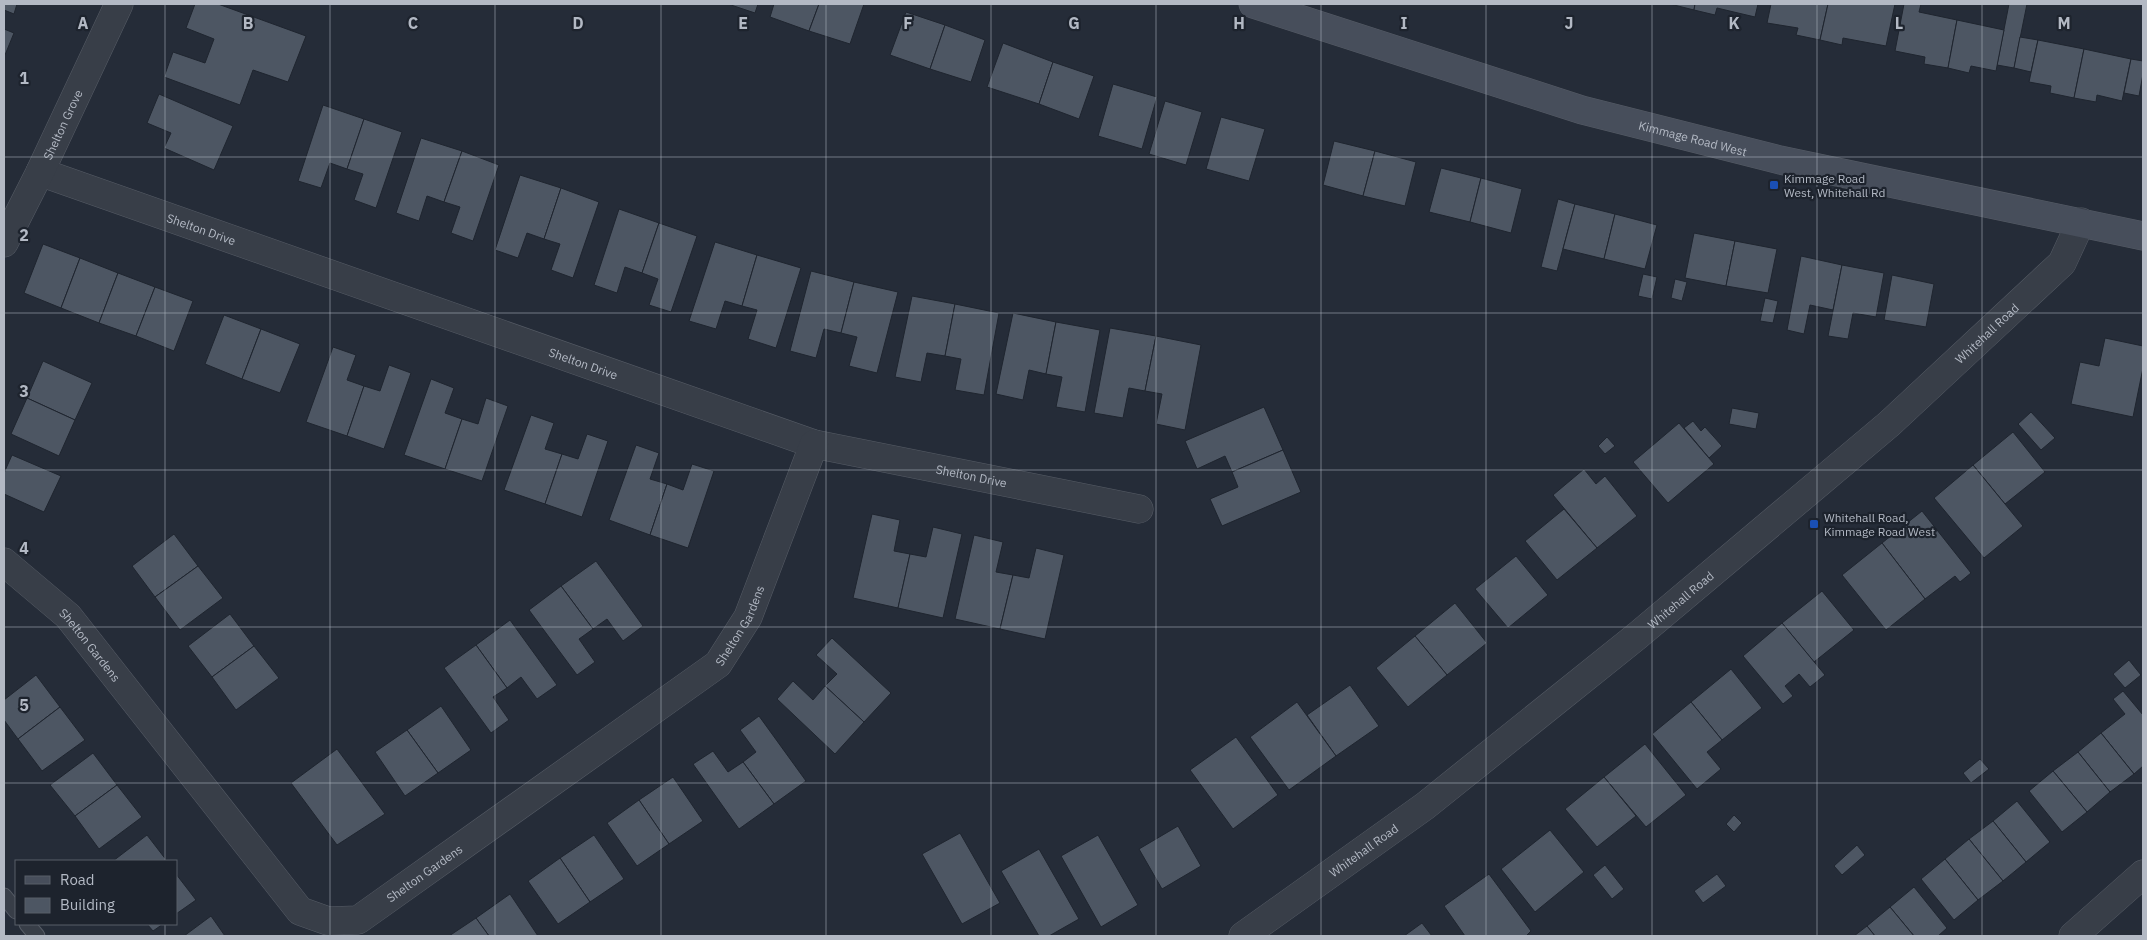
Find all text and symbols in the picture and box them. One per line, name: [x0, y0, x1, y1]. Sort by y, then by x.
text: A: [78, 13, 89, 33]
text: B: [243, 13, 254, 33]
text: C: [408, 13, 418, 33]
text: D: [572, 13, 584, 33]
text: E: [738, 13, 748, 33]
text: F: [903, 13, 913, 33]
text: G: [1068, 13, 1080, 33]
text: H: [1233, 13, 1245, 33]
text: I: [1401, 13, 1408, 33]
text: J: [1565, 13, 1573, 33]
text: K: [1728, 13, 1740, 33]
text: L: [1895, 13, 1903, 33]
text: M: [2057, 13, 2071, 33]
text: 1: [19, 68, 29, 88]
street label: Shelton Grove: [39, 87, 85, 162]
street label: Kimmage Road West: [1637, 117, 1749, 159]
place label: Kimmage Road West, Whitehall Rd: [1784, 171, 1885, 200]
marker: Kimmage Road West, Whitehall Rd: [1768, 179, 1780, 191]
street label: Shelton Drive: [165, 210, 238, 248]
text: 2: [19, 225, 29, 245]
street label: Whitehall Road: [1952, 300, 2022, 366]
street label: Shelton Drive: [547, 344, 620, 382]
text: 3: [19, 381, 29, 401]
street label: Shelton Drive: [935, 461, 1009, 490]
place label: Whitehall Road, Kimmage Road West: [1824, 510, 1935, 539]
marker: Whitehall Road, Kimmage Road West: [1808, 518, 1820, 530]
text: 4: [19, 538, 29, 558]
street label: Whitehall Road: [1644, 568, 1716, 632]
street label: Shelton Gardens: [712, 583, 767, 668]
street label: Shelton Gardens: [57, 605, 124, 684]
text: 5: [19, 695, 29, 715]
street label: Whitehall Road: [1326, 820, 1401, 880]
street label: Shelton Gardens: [383, 841, 465, 905]
legend: [15, 860, 178, 925]
text: Road: [60, 870, 95, 889]
text: Building: [60, 895, 115, 914]

